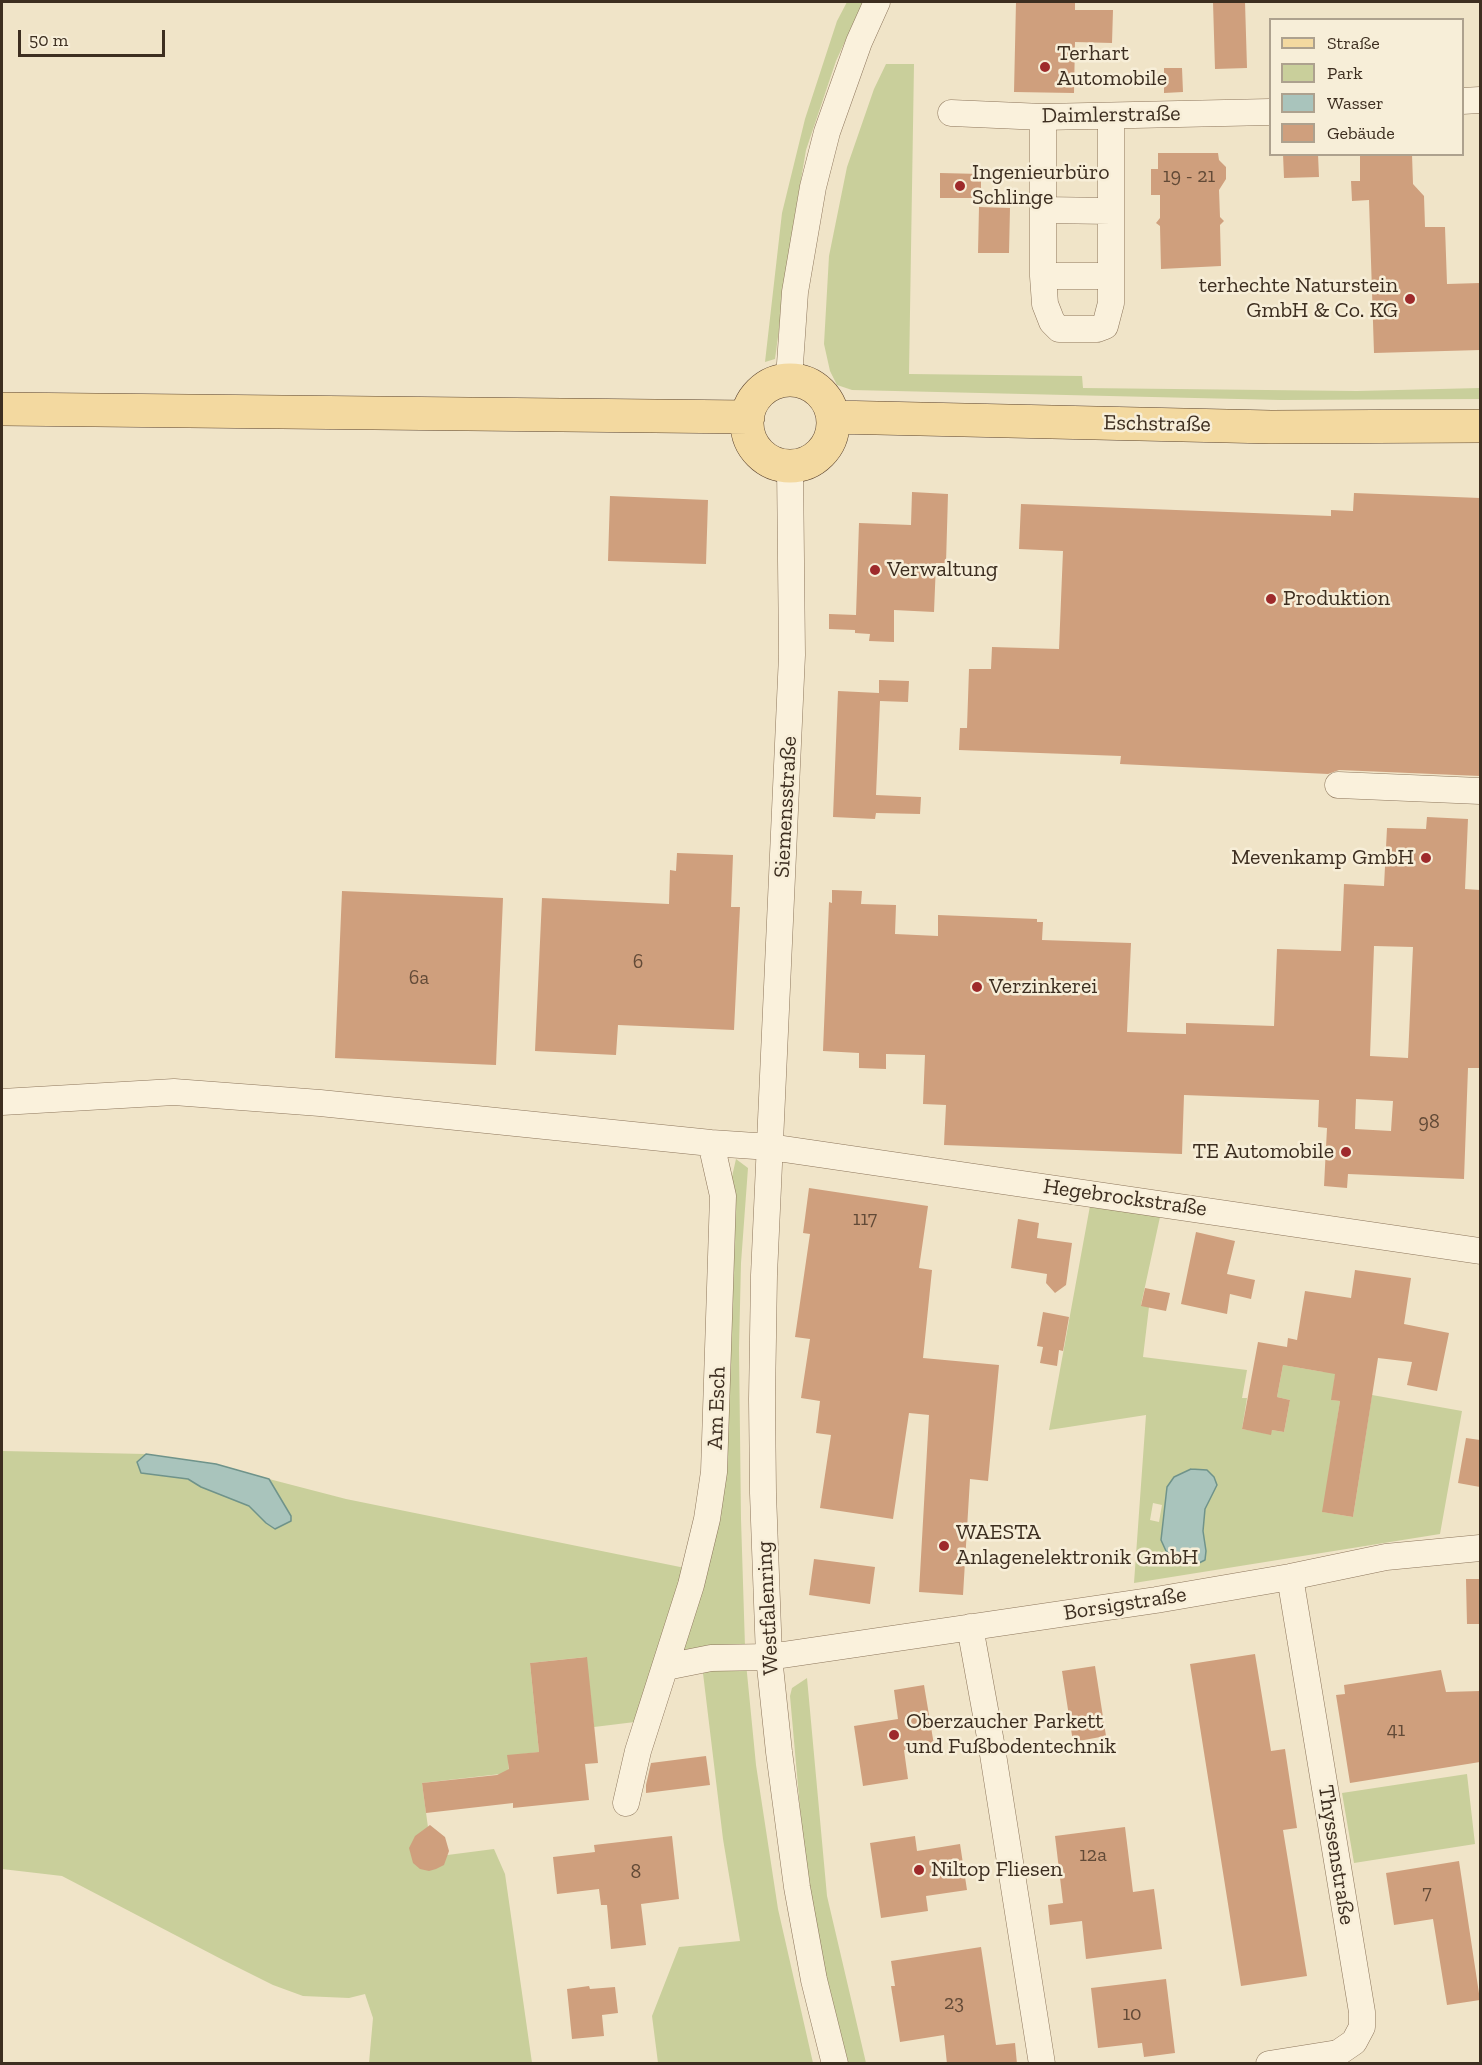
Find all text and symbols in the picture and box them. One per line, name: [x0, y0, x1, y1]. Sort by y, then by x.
scale bar: [21, 18, 168, 56]
legend: [1269, 18, 1464, 156]
text: 50 m: [29, 29, 68, 51]
text: Straße: [1327, 32, 1380, 54]
place label: Terhart Automobile: [1057, 41, 1167, 92]
marker: Terhart Automobile: [1038, 60, 1052, 74]
text: Park: [1327, 62, 1363, 84]
text: Wasser: [1327, 92, 1384, 114]
street label: Daimlerstraße: [1041, 101, 1181, 129]
text: Gebäude: [1327, 122, 1395, 144]
place label: Ingenieurbüro Schlinge: [972, 160, 1109, 212]
house number: 19 - 21: [1163, 164, 1215, 188]
marker: Ingenieurbüro Schlinge: [953, 179, 967, 193]
place label: terhechte Naturstein GmbH & Co. KG: [1199, 273, 1398, 324]
marker: terhechte Naturstein GmbH & Co. KG: [1403, 292, 1417, 306]
street label: Eschstraße: [1103, 410, 1211, 438]
place label: Verwaltung: [887, 557, 998, 583]
marker: Verwaltung: [868, 563, 882, 577]
place label: Produktion: [1283, 586, 1390, 612]
marker: Produktion: [1264, 592, 1278, 606]
street label: Siemensstraße: [769, 735, 803, 879]
place label: Mevenkamp GmbH: [1231, 845, 1414, 871]
marker: Mevenkamp GmbH: [1419, 851, 1433, 865]
house number: 6: [633, 950, 643, 974]
house number: 6a: [409, 966, 429, 990]
place label: Verzinkerei: [989, 974, 1098, 1000]
marker: Verzinkerei: [970, 980, 984, 994]
house number: 98: [1418, 1110, 1440, 1134]
place label: TE Automobile: [1192, 1139, 1334, 1165]
marker: TE Automobile: [1339, 1145, 1353, 1159]
street label: Hegebrockstraße: [1041, 1173, 1209, 1223]
house number: 117: [853, 1207, 877, 1231]
street label: Am Esch: [702, 1366, 732, 1450]
place label: WAESTA Anlagenelektronik GmbH: [956, 1520, 1198, 1572]
marker: WAESTA Anlagenelektronik GmbH: [937, 1539, 951, 1553]
street label: Westfalenring: [751, 1540, 785, 1676]
street label: Borsigstraße: [1062, 1581, 1188, 1627]
place label: Oberzaucher Parkett und Fußbodentechnik: [906, 1709, 1116, 1760]
house number: 41: [1387, 1718, 1405, 1742]
marker: Oberzaucher Parkett und Fußbodentechnik: [887, 1728, 901, 1742]
street label: Thyssenstraße: [1312, 1783, 1360, 1927]
house number: 12a: [1079, 1843, 1107, 1867]
place label: Niltop Fliesen: [931, 1857, 1063, 1883]
house number: 8: [631, 1860, 641, 1884]
marker: Niltop Fliesen: [912, 1863, 926, 1877]
house number: 7: [1422, 1881, 1432, 1905]
house number: 23: [944, 1991, 964, 2015]
house number: 10: [1122, 2002, 1142, 2026]

